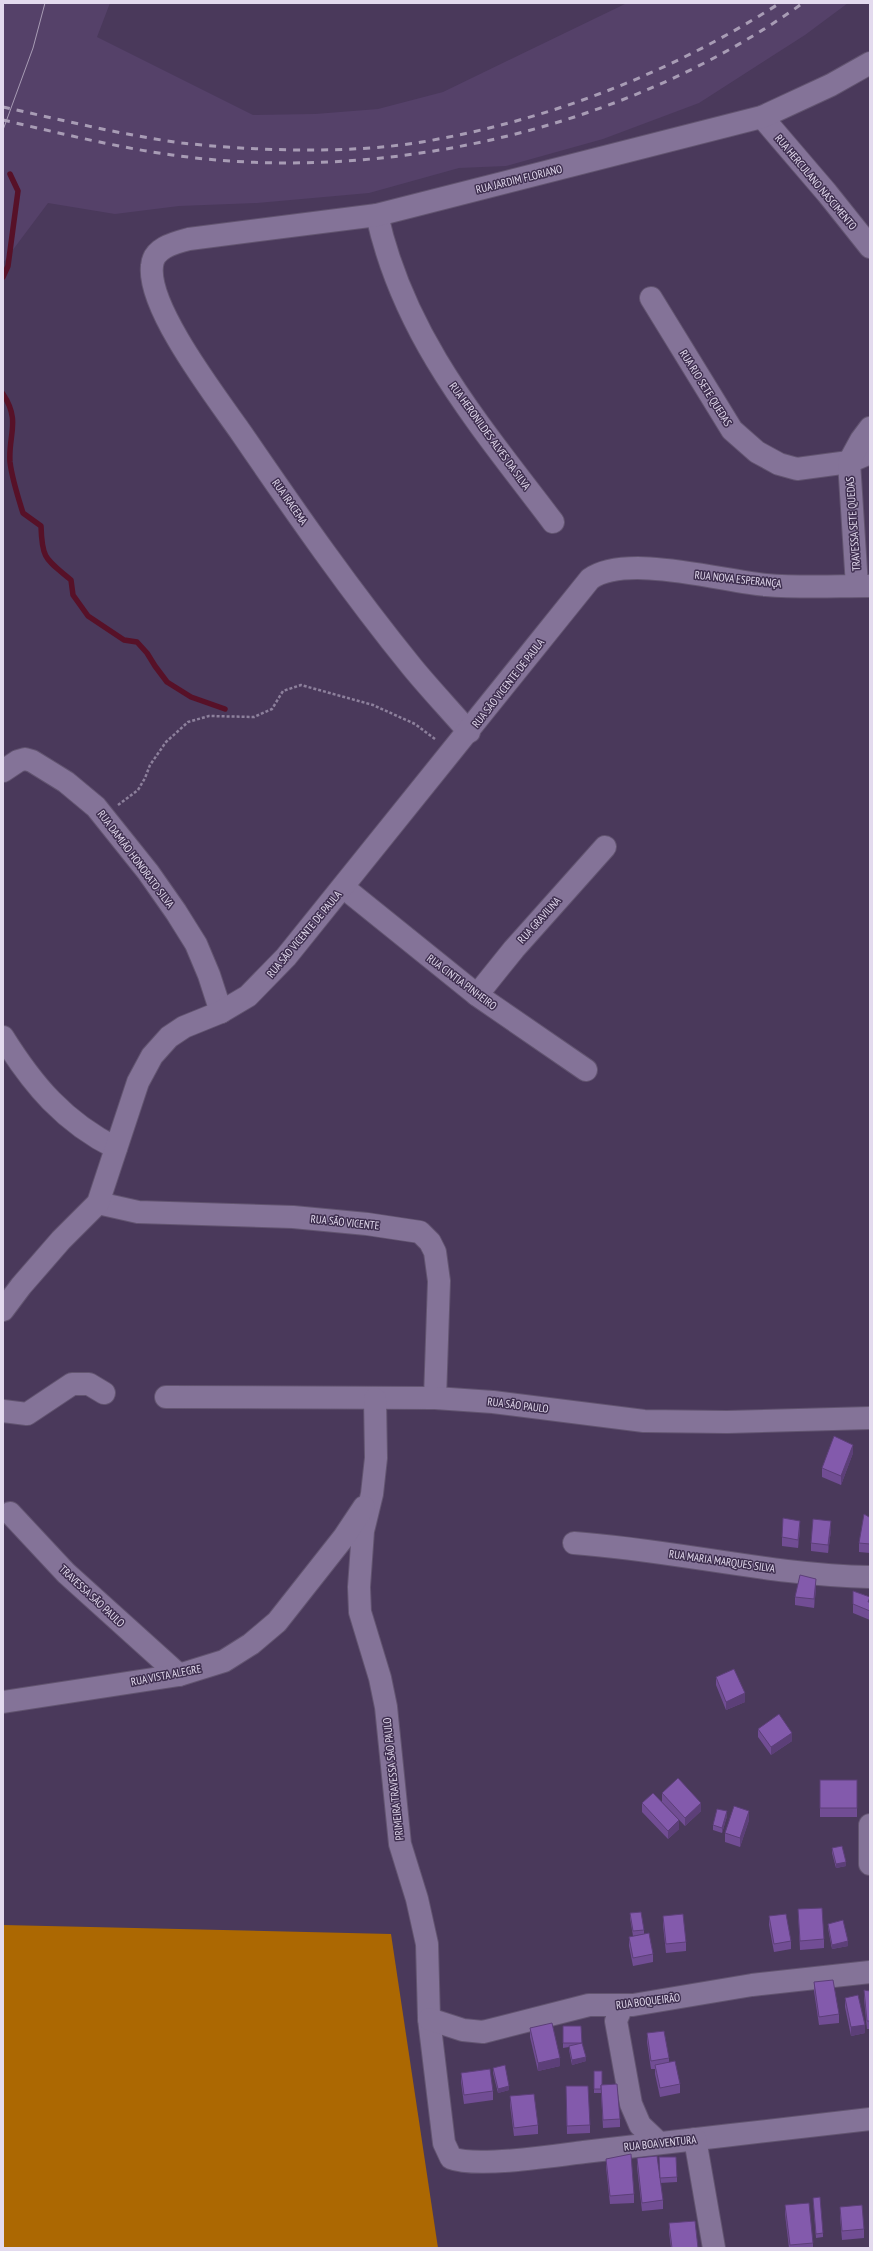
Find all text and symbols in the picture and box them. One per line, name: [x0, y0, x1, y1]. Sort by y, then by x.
street label: RUA HERCULANO NASCIMENTO: [772, 131, 860, 233]
street label: RUA JARDIM FLORIANO: [474, 161, 564, 197]
street label: RUA RIO SETE QUEDAS: [677, 347, 735, 429]
street label: RUA HERONILDES ALVES DA SILVA: [446, 380, 534, 493]
street label: RUA IRACEMA: [269, 476, 311, 528]
street label: TRAVESSA SETE QUEDAS: [843, 476, 863, 572]
street label: RUA NOVA ESPERANÇA: [694, 567, 783, 591]
street label: RUA SÃO VICENTE DE PAULA: [469, 635, 548, 730]
street label: RUA DAMIÃO HONORATO SILVA: [95, 807, 178, 911]
street label: RUA SÃO VICENTE DE PAULA: [264, 887, 345, 980]
street label: RUA GRAVIUNA: [514, 893, 564, 946]
street label: RUA CINTIA PINHEIRO: [424, 951, 500, 1013]
street label: RUA SÃO VICENTE: [310, 1211, 380, 1233]
street label: RUA SÃO PAULO: [487, 1394, 549, 1416]
street label: RUA MARIA MARQUES SILVA: [668, 1547, 777, 1575]
street label: TRAVESSA SÃO PAULO: [56, 1562, 128, 1630]
street label: RUA VISTA ALEGRE: [130, 1661, 203, 1689]
street label: PRIMEIRA TRAVESSA SÃO PAULO: [380, 1717, 406, 1841]
street label: RUA BOQUEIRÃO: [615, 1990, 681, 2012]
street label: RUA BOA VENTURA: [623, 2132, 698, 2154]

